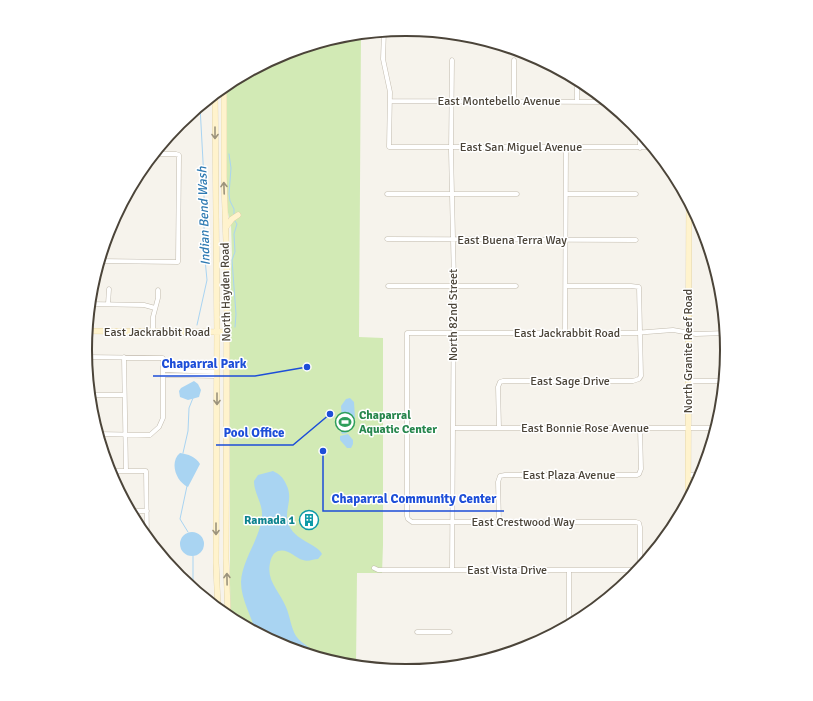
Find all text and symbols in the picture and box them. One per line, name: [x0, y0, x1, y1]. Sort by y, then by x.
street label: East Montebello Avenue: [437, 94, 561, 109]
one-way arrow: [211, 126, 219, 139]
street label: East San Miguel Avenue: [460, 140, 582, 155]
water label: Indian Bend Wash: [194, 165, 214, 266]
one-way arrow: [220, 182, 228, 195]
street label: East Buena Terra Way: [457, 233, 567, 248]
street label: North Hayden Road: [218, 242, 234, 342]
street label: North 82nd Street: [446, 269, 461, 361]
street label: North Granite Reef Road: [681, 289, 696, 413]
street label: East Jackrabbit Road: [104, 325, 210, 340]
street label: East Jackrabbit Road: [514, 326, 620, 341]
callout: Chaparral Park: [153, 351, 255, 376]
text: Chaparral Park: [161, 356, 247, 372]
street label: East Sage Drive: [530, 374, 610, 389]
one-way arrow: [213, 392, 221, 405]
place label: Chaparral Aquatic Center: [359, 408, 437, 437]
sports icon: Chaparral Aquatic Center: [334, 411, 356, 433]
callout: Pool Office: [216, 420, 293, 445]
street label: East Bonnie Rose Avenue: [521, 421, 649, 436]
text: Pool Office: [223, 425, 285, 441]
street label: East Plaza Avenue: [523, 468, 615, 483]
callout: Chaparral Community Center: [323, 486, 504, 511]
text: Chaparral Community Center: [332, 491, 497, 507]
building icon: Ramada 1: [298, 509, 320, 531]
place label: Ramada 1: [244, 513, 296, 528]
street label: East Crestwood Way: [471, 515, 575, 530]
one-way arrow: [212, 522, 220, 535]
street label: East Vista Drive: [467, 563, 547, 578]
one-way arrow: [223, 573, 230, 586]

